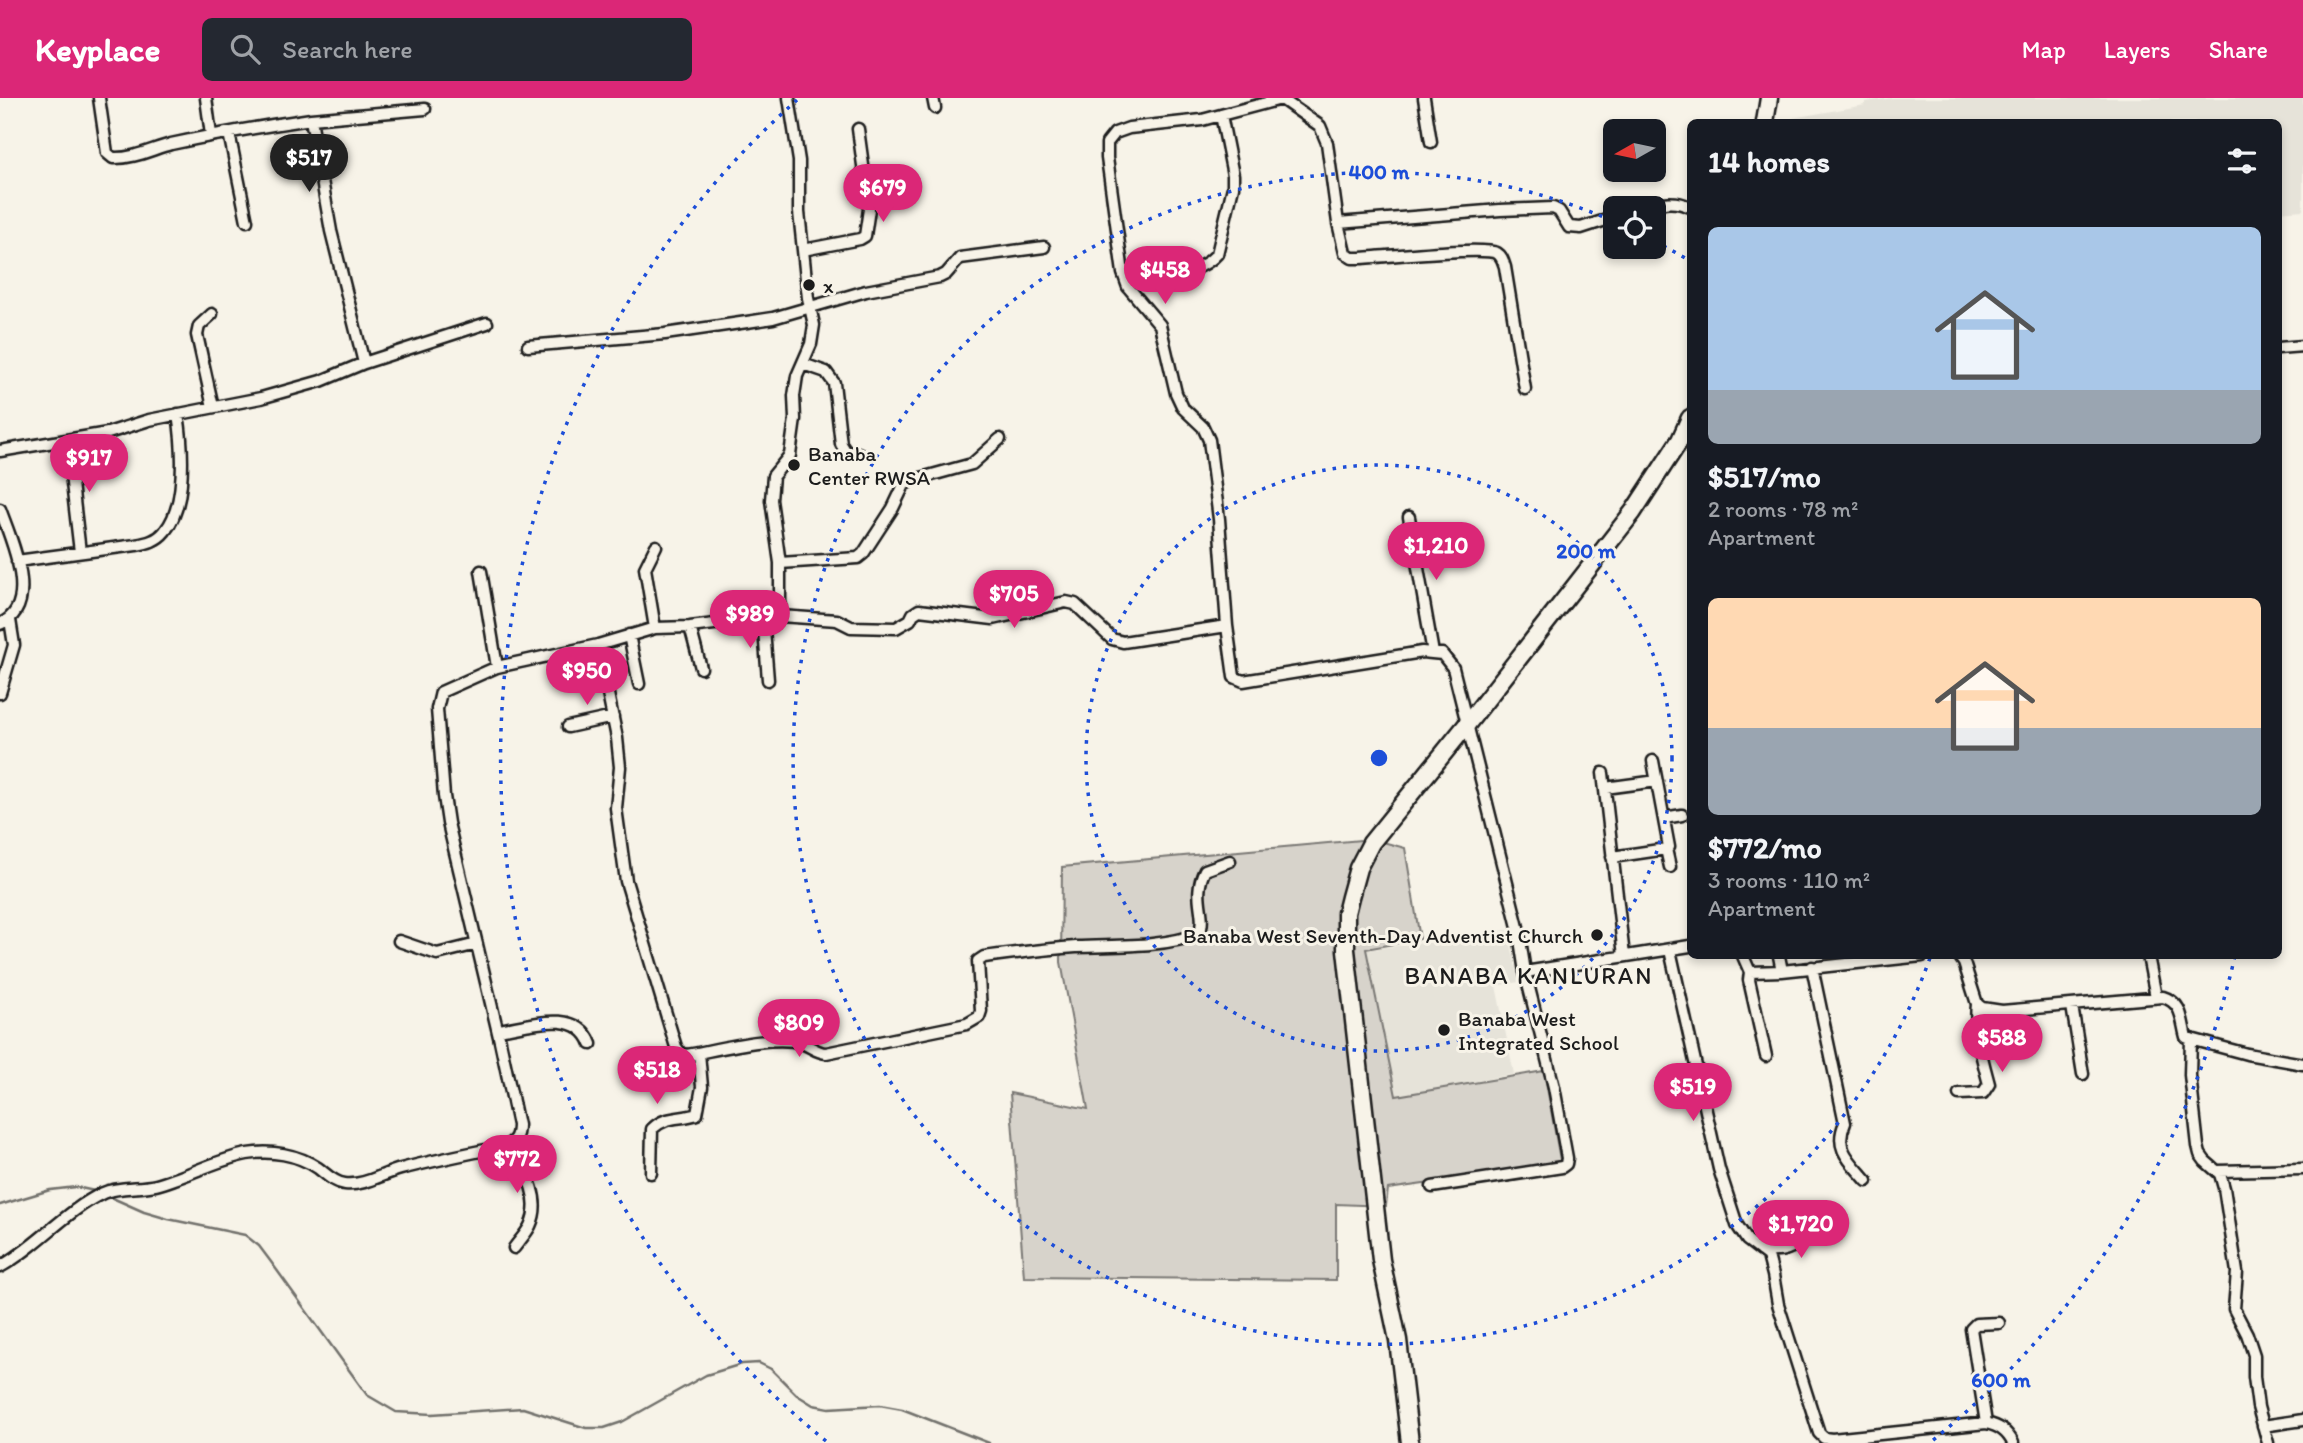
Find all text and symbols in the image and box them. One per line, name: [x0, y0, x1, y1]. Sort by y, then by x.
search box: [202, 18, 692, 81]
text: Keyplace: [35, 30, 160, 69]
icon: search: [226, 30, 264, 68]
text: Search here: [282, 33, 413, 65]
text: Map: [2022, 35, 2066, 64]
text: Layers: [2104, 35, 2171, 64]
text: Share: [2209, 35, 2268, 64]
north arrow: [1603, 119, 1666, 182]
map controls: [1603, 119, 1666, 259]
pin: $517: [268, 134, 350, 194]
icon: filters: [2223, 142, 2261, 180]
text: $517: [286, 143, 332, 171]
text: 14 homes: [1708, 143, 1830, 180]
text: 400 m: [1349, 159, 1410, 184]
pin: $679: [842, 164, 924, 224]
text: $679: [859, 173, 907, 201]
button: locate: [1603, 196, 1666, 259]
pin: $458: [1124, 246, 1206, 306]
text: $458: [1140, 255, 1190, 283]
icon: home: [1922, 272, 2048, 398]
place label: x: [823, 273, 834, 298]
marker: x: [801, 277, 817, 293]
pin: $917: [48, 434, 130, 494]
place label: Banaba Center RWSA: [808, 441, 931, 490]
text: $917: [66, 443, 112, 471]
marker: Banaba Center RWSA: [786, 457, 802, 473]
text: $517/mo: [1708, 458, 1821, 495]
text: 2 rooms · 78 m²: [1708, 495, 1858, 523]
pin: $1,210: [1379, 522, 1493, 582]
text: Apartment: [1708, 523, 1815, 551]
text: $1,210: [1404, 531, 1468, 559]
text: 200 m: [1556, 538, 1616, 563]
pin: $705: [973, 570, 1055, 630]
text: $705: [989, 579, 1039, 607]
pin: $989: [709, 590, 791, 650]
text: $989: [726, 599, 774, 627]
icon: home: [1922, 643, 2048, 769]
pin: $950: [546, 648, 628, 707]
text: $950: [562, 656, 612, 684]
centre of rings: [1367, 746, 1391, 770]
text: $772/mo: [1708, 829, 1822, 866]
text: 3 rooms · 110 m²: [1708, 866, 1870, 894]
text: Apartment: [1708, 894, 1815, 922]
place label: Banaba West Seventh-Day Adventist Church: [1183, 923, 1584, 948]
marker: Banaba West Seventh-Day Adventist Church: [1589, 927, 1605, 943]
district label: BANABA KANLURAN: [1405, 961, 1653, 990]
pin: $809: [758, 1000, 840, 1059]
place label: Banaba West Integrated School: [1458, 1006, 1619, 1055]
text: $809: [774, 1008, 824, 1036]
pin: $588: [1961, 1014, 2043, 1074]
marker: Banaba West Integrated School: [1436, 1022, 1452, 1038]
text: $588: [1978, 1023, 2026, 1051]
pin: $518: [616, 1046, 698, 1106]
text: $518: [633, 1055, 681, 1083]
pin: $519: [1652, 1063, 1734, 1123]
text: $519: [1670, 1072, 1716, 1100]
pin: $772: [476, 1136, 558, 1195]
text: $772: [494, 1144, 540, 1172]
pin: $1,720: [1744, 1200, 1858, 1260]
text: $1,720: [1768, 1209, 1834, 1237]
text: 600 m: [1971, 1367, 2031, 1392]

